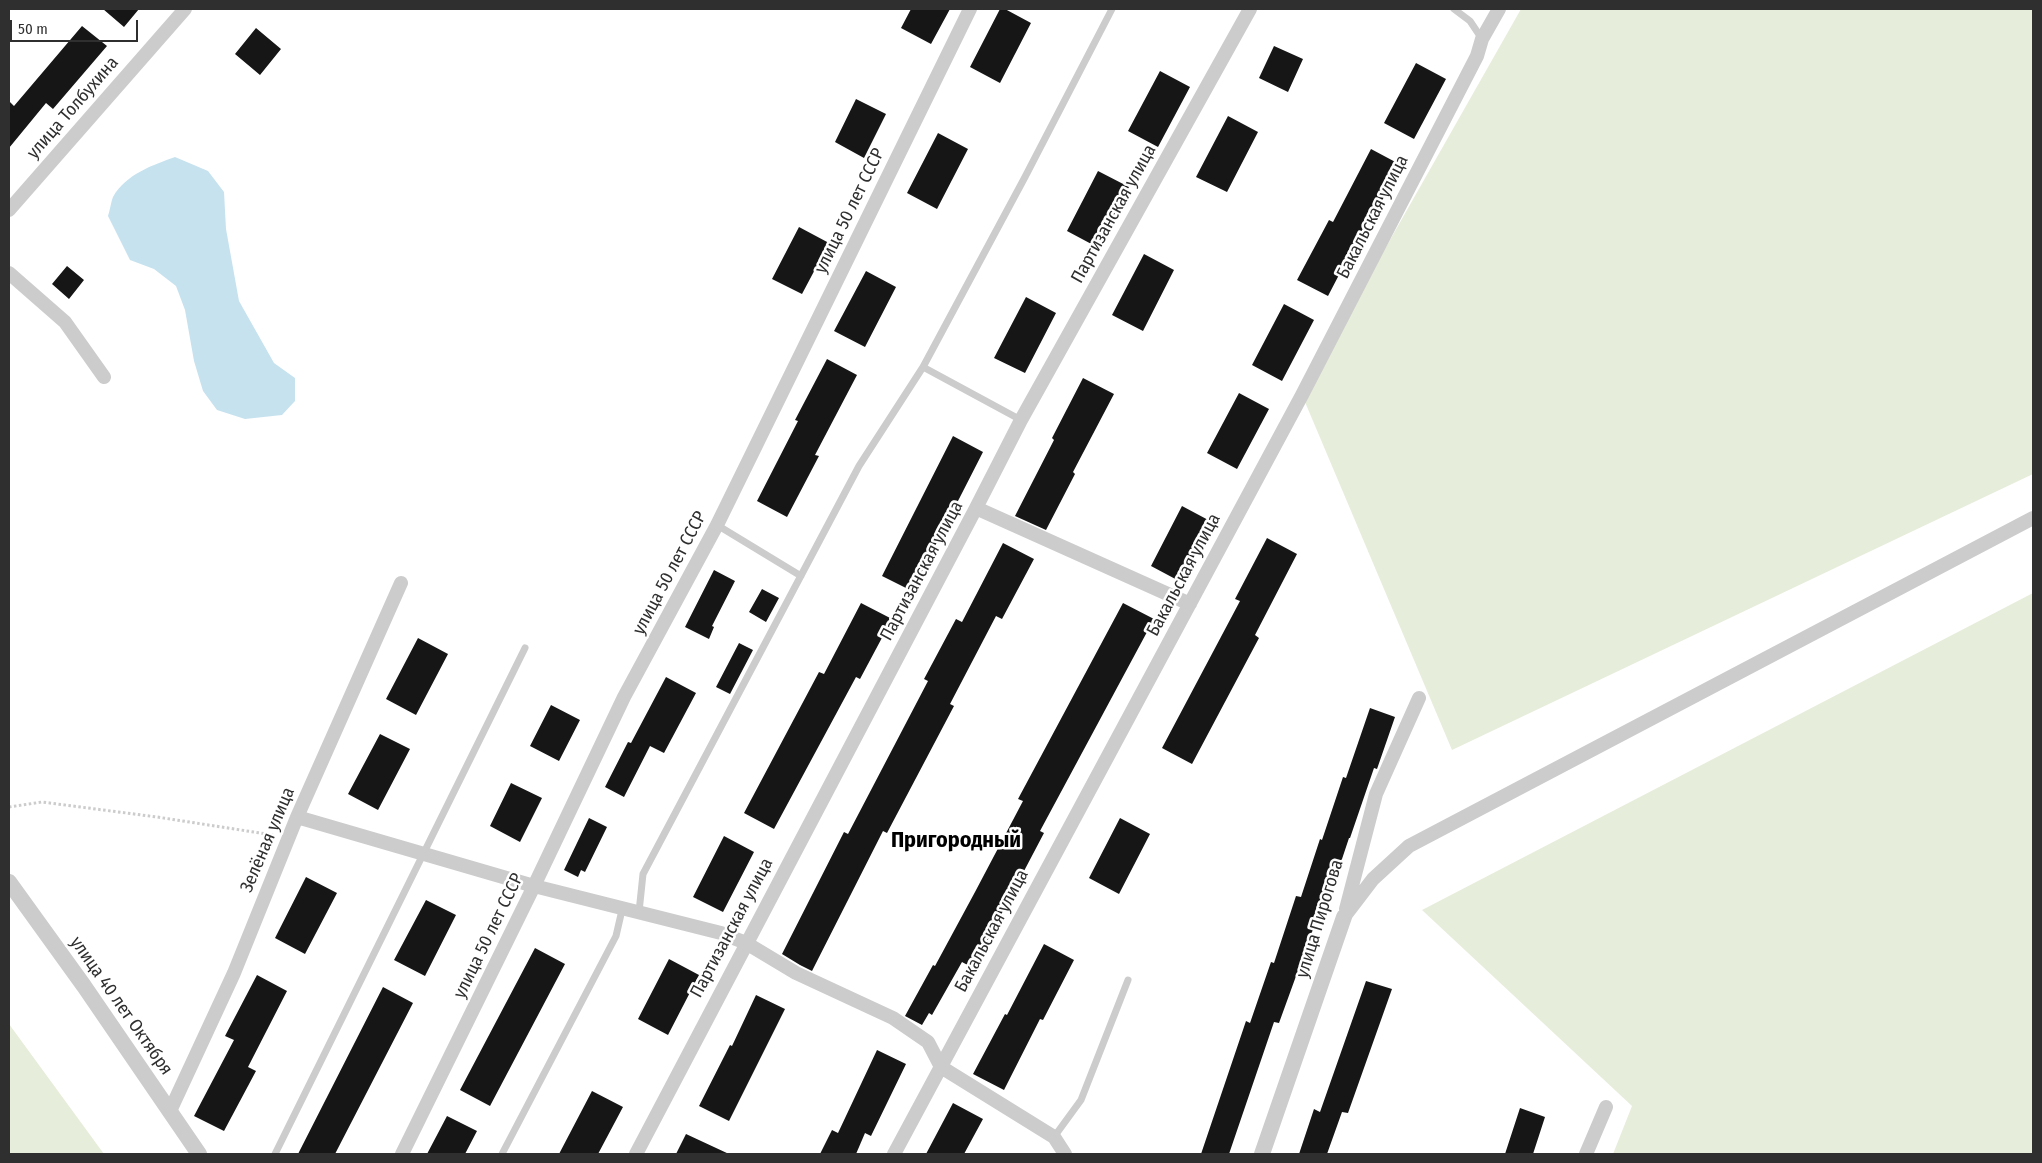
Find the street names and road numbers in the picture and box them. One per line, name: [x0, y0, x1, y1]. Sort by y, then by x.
street label: улица Толбухина: [23, 52, 123, 164]
street label: Партизанская улица: [1067, 141, 1161, 287]
street label: улица 50 лет СССР: [810, 145, 890, 277]
street label: Бакальская улица: [1333, 152, 1413, 282]
street label: Партизанская улица: [876, 498, 968, 644]
street label: улица 50 лет СССР: [628, 508, 712, 638]
street label: Бакальская улица: [1143, 510, 1225, 640]
street label: Зелёная улица: [236, 784, 300, 896]
street label: Партизанская улица: [686, 855, 778, 1001]
street label: улица Пирогова: [1292, 857, 1348, 981]
street label: Бакальская улица: [951, 866, 1033, 996]
street label: улица 50 лет СССР: [449, 870, 529, 1002]
street label: улица 40 лет Октября: [65, 933, 177, 1079]

